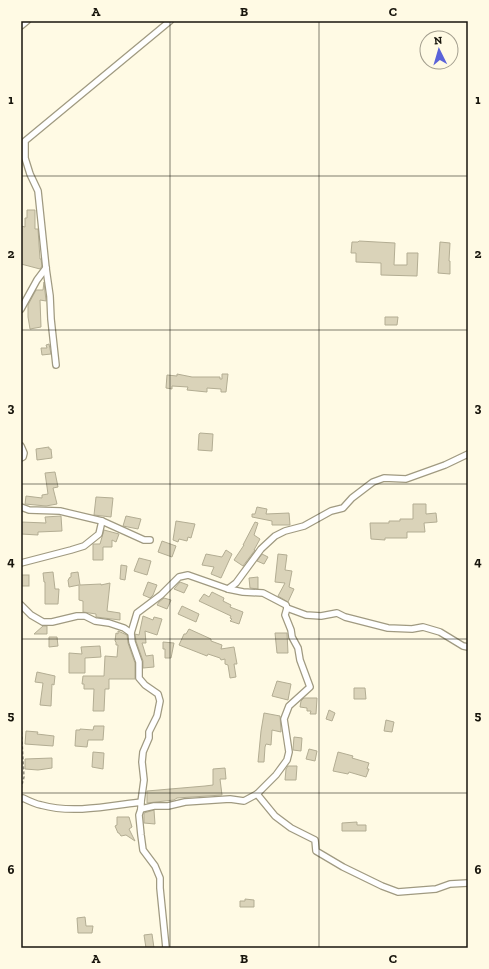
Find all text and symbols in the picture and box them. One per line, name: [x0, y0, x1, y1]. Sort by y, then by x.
text: A: [92, 4, 101, 19]
text: B: [240, 4, 248, 19]
text: C: [389, 4, 397, 19]
north arrow: [419, 30, 459, 70]
text: N: [433, 34, 444, 47]
text: 1: [8, 92, 14, 107]
text: 1: [475, 92, 481, 107]
text: 2: [8, 246, 15, 261]
text: 2: [475, 246, 482, 261]
text: 3: [8, 400, 15, 415]
text: 3: [475, 400, 482, 415]
text: 4: [7, 554, 15, 569]
text: 4: [474, 554, 482, 569]
text: 5: [8, 708, 15, 723]
text: 5: [475, 708, 482, 723]
text: 6: [8, 862, 15, 877]
text: 6: [475, 862, 482, 877]
text: A: [92, 951, 101, 966]
text: B: [240, 951, 248, 966]
text: C: [389, 951, 397, 966]

